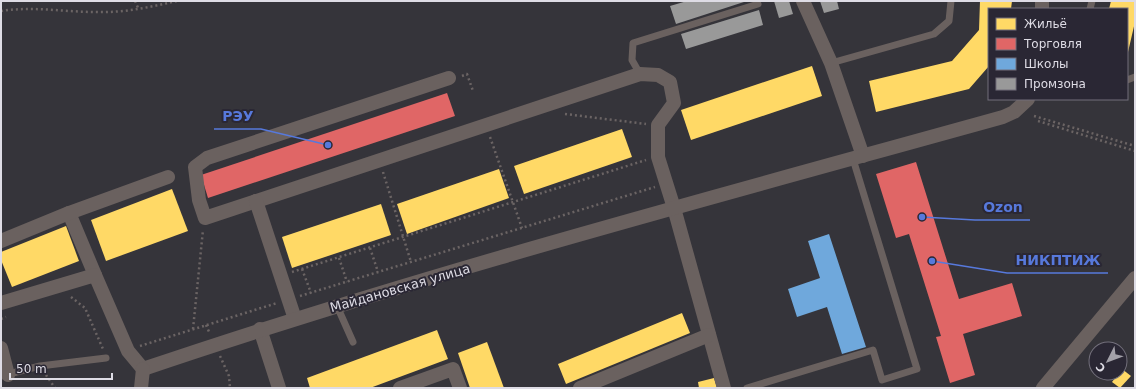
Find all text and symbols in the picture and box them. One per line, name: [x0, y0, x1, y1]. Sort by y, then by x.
legend: [988, 8, 1128, 100]
text: Жильё: [1024, 17, 1067, 31]
text: Торговля: [1023, 37, 1082, 51]
text: Школы: [1024, 57, 1069, 71]
text: Промзона: [1024, 77, 1086, 91]
callout: РЭУ: [214, 103, 261, 129]
text: РЭУ: [222, 108, 254, 124]
callout: Ozon: [975, 194, 1030, 220]
text: Ozon: [983, 199, 1023, 215]
callout: НИКПТИЖ: [1007, 247, 1108, 273]
text: НИКПТИЖ: [1016, 252, 1101, 268]
street label: Майдановская улица: [328, 261, 472, 315]
north arrow: [1088, 341, 1128, 381]
scale bar: [10, 355, 112, 381]
text: С: [1093, 360, 1108, 375]
text: 50 m: [16, 362, 47, 376]

